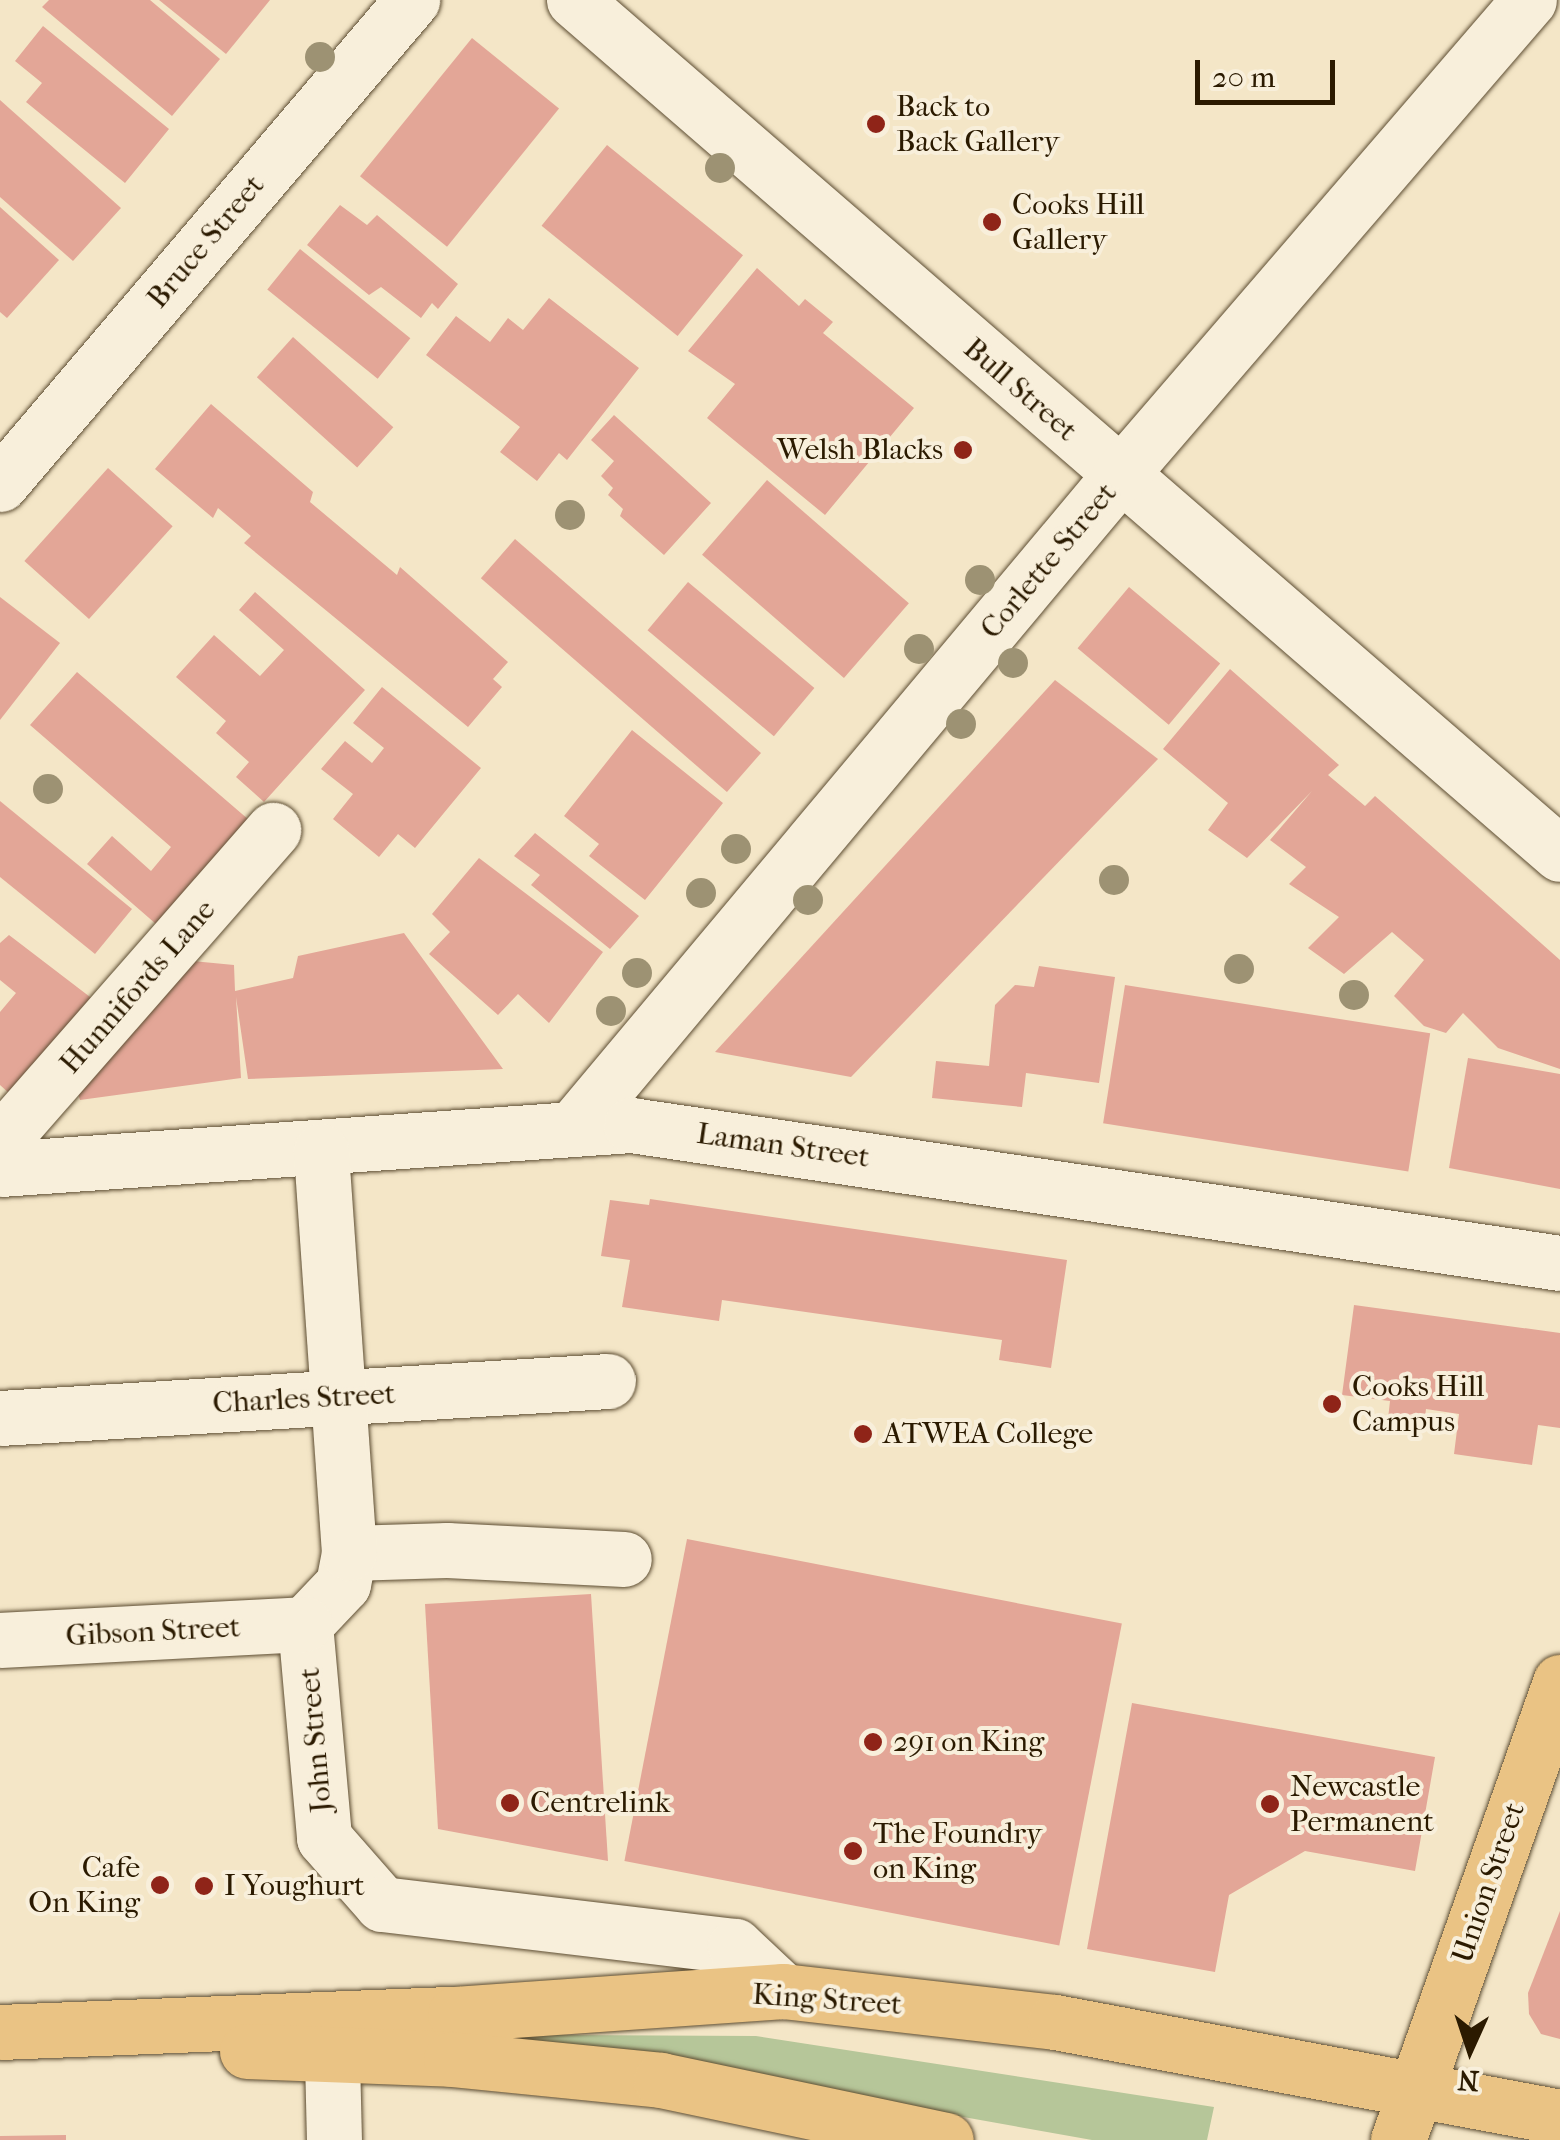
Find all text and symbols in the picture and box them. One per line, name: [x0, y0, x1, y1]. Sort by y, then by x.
scale bar: [1200, 40, 1340, 102]
text: 20 m: [1212, 60, 1275, 95]
place label: Back to Back Gallery: [896, 89, 1059, 160]
marker: Back to Back Gallery: [865, 113, 887, 135]
street label: Bruce Street: [140, 168, 272, 316]
place label: Cooks Hill Gallery: [1012, 187, 1144, 258]
marker: Cooks Hill Gallery: [981, 211, 1003, 233]
street label: Bull Street: [956, 331, 1084, 449]
place label: Welsh Blacks: [777, 432, 943, 468]
marker: Welsh Blacks: [952, 439, 974, 461]
street label: Corlette Street: [973, 476, 1125, 646]
street label: Hunnifords Lane: [53, 893, 223, 1081]
street label: Laman Street: [694, 1116, 872, 1176]
place label: Cooks Hill Campus: [1352, 1369, 1484, 1440]
street label: Charles Street: [212, 1376, 396, 1422]
marker: Cooks Hill Campus: [1321, 1393, 1343, 1415]
place label: ATWEA College: [883, 1416, 1093, 1452]
marker: ATWEA College: [852, 1423, 874, 1445]
street label: Gibson Street: [65, 1609, 241, 1655]
street label: John Street: [292, 1666, 340, 1814]
place label: 291 on King: [893, 1724, 1044, 1760]
marker: 291 on King: [862, 1731, 884, 1753]
place label: Newcastle Permanent: [1290, 1769, 1434, 1840]
place label: Centrelink: [530, 1785, 670, 1821]
marker: Centrelink: [499, 1792, 521, 1814]
marker: Newcastle Permanent: [1259, 1793, 1281, 1815]
street label: Union Street: [1445, 1798, 1533, 1968]
place label: The Foundry on King: [873, 1816, 1042, 1886]
marker: The Foundry on King: [842, 1840, 864, 1862]
place label: Cafe On King: [28, 1850, 140, 1920]
place label: I Youghurt: [224, 1868, 365, 1904]
marker: Cafe On King: [149, 1874, 171, 1896]
marker: I Youghurt: [193, 1875, 215, 1897]
street label: King Street: [751, 1977, 903, 2023]
north arrow: [1420, 2000, 1520, 2100]
text: N: [1457, 2063, 1480, 2097]

